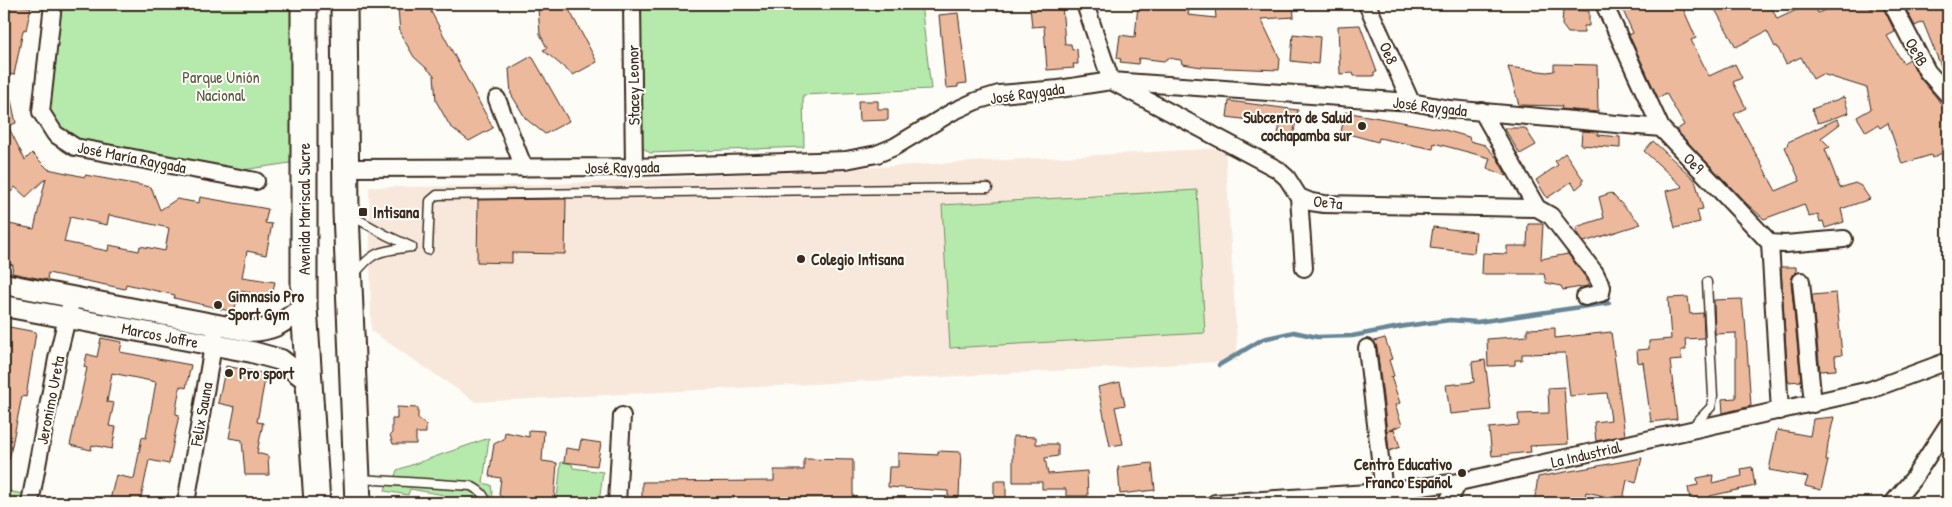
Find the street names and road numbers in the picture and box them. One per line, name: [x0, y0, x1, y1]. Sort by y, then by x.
street label: Oe9B: [1900, 34, 1934, 70]
street label: Oe8: [1374, 38, 1404, 68]
street label: Stacey Leonor: [621, 44, 645, 126]
street label: José Raygada: [988, 77, 1066, 109]
street label: José Raygada: [1392, 91, 1468, 121]
street label: José María Raygada: [76, 136, 188, 178]
street label: Avenida Mariscal Sucre: [293, 142, 315, 275]
street label: Oe9: [1679, 148, 1709, 178]
street label: José Raygada: [584, 155, 660, 179]
street label: Oe7a: [1312, 190, 1344, 214]
street label: Marcos Joffre: [120, 317, 201, 353]
street label: Jeronimo Ureta: [31, 354, 69, 446]
street label: Felix Sauna: [184, 380, 217, 449]
street label: La Industrial: [1549, 435, 1624, 473]

